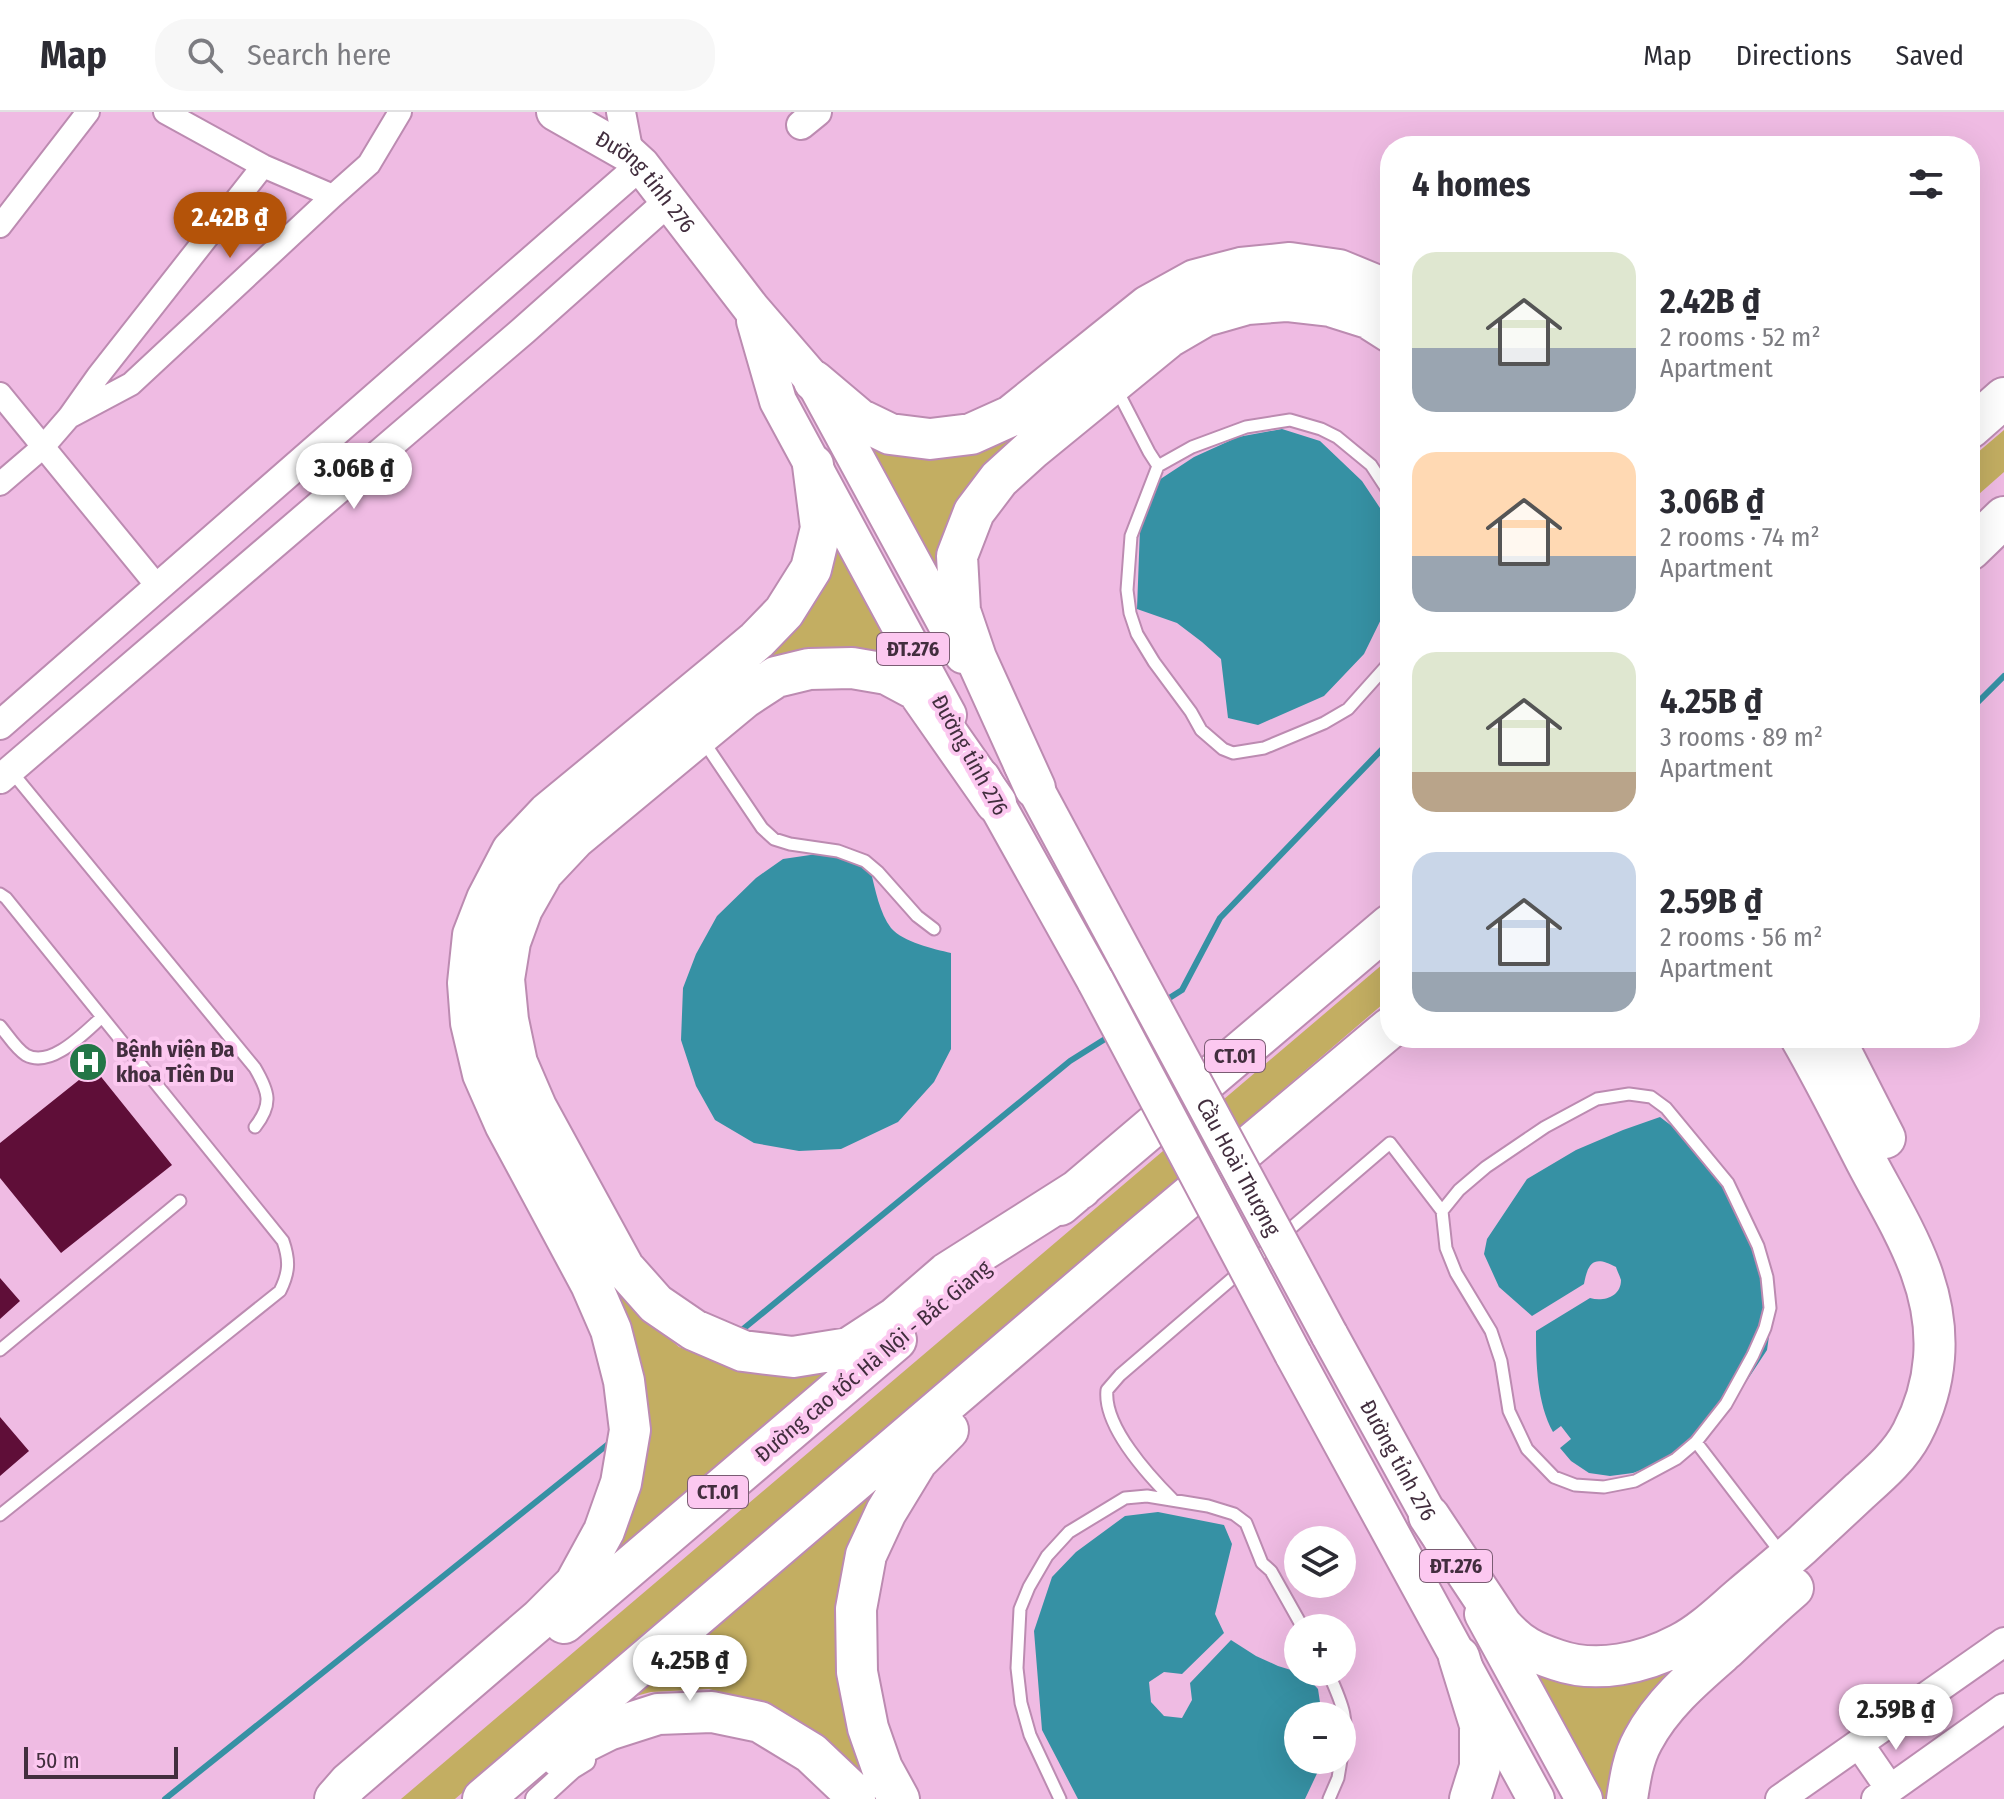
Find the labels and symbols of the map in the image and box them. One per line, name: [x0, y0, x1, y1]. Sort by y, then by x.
street label: Đường tỉnh 276: [591, 124, 701, 238]
pin: 2.42B ₫: [156, 192, 304, 260]
pin: 3.06B ₫: [280, 443, 428, 511]
road number: ĐT.276: [877, 633, 949, 665]
street label: Đường tỉnh 276: [926, 690, 1014, 820]
place label: Bệnh viện Đa khoa Tiên Du: [116, 1036, 235, 1088]
road number: CT.01: [1205, 1040, 1265, 1072]
hospital icon: Bệnh viện Đa khoa Tiên Du: [67, 1041, 109, 1083]
street label: Cầu Hoài Thượng: [1191, 1093, 1287, 1241]
street label: Đường cao tốc Hà Nội - Bắc Giang: [749, 1254, 997, 1468]
street label: Đường tỉnh 276: [1354, 1395, 1443, 1525]
road number: CT.01: [688, 1476, 748, 1508]
road number: ĐT.276: [1420, 1550, 1492, 1582]
pin: 4.25B ₫: [616, 1635, 764, 1703]
pin: 2.59B ₫: [1822, 1684, 1970, 1752]
scale bar: [24, 1743, 178, 1779]

